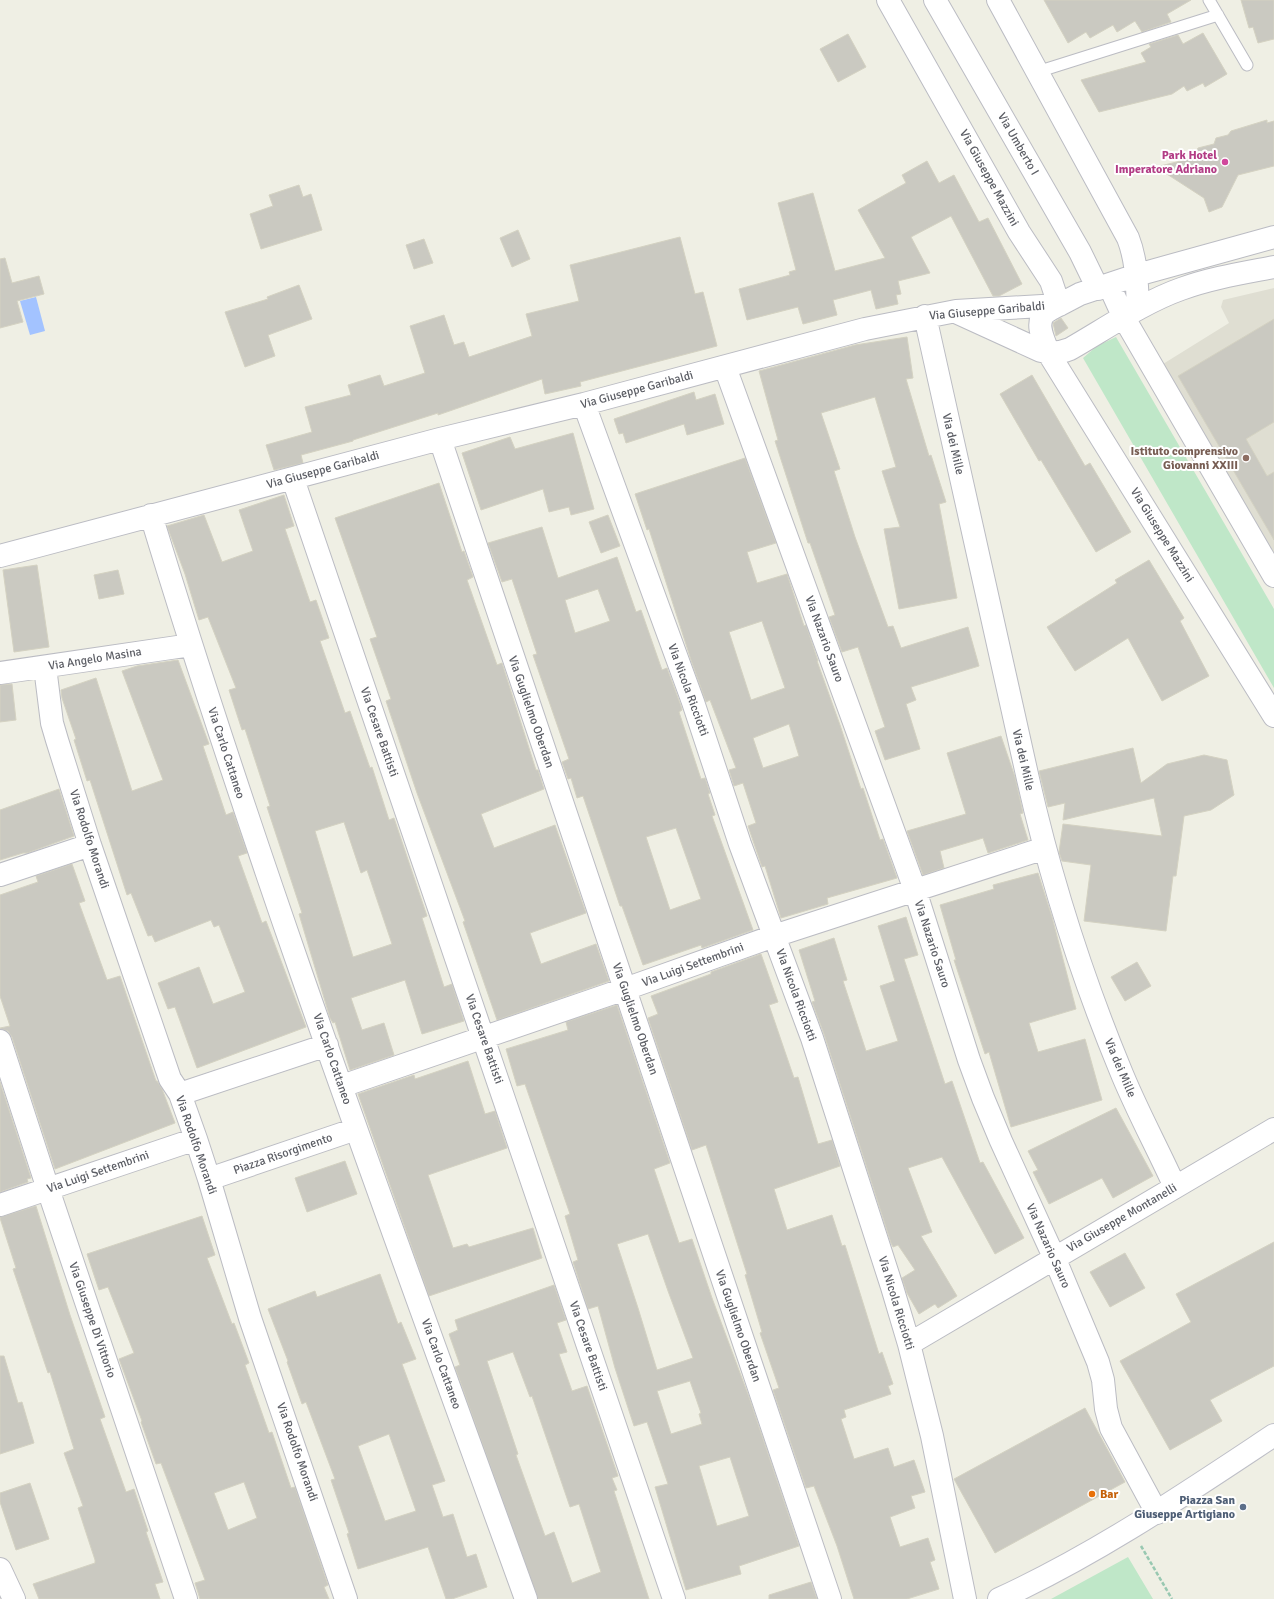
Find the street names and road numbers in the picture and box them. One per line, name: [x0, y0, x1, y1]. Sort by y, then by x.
street label: Via Umberto I: [994, 110, 1042, 178]
street label: Via Giuseppe Mazzini: [956, 127, 1022, 229]
street label: Via Giuseppe Garibaldi: [928, 298, 1046, 324]
street label: Via Giuseppe Garibaldi: [579, 368, 695, 412]
street label: Via dei Mille: [939, 412, 967, 476]
street label: Via Giuseppe Garibaldi: [265, 448, 381, 492]
street label: Via Giuseppe Mazzini: [1127, 485, 1197, 585]
street label: Via Nazario Sauro: [801, 594, 847, 684]
street label: Via Nicola Ricciotti: [664, 642, 712, 738]
street label: Via Angelo Masina: [47, 644, 143, 674]
street label: Via Guglielmo Oberdan: [505, 654, 557, 770]
street label: Via Cesare Battisti: [357, 685, 401, 779]
street label: Via Carlo Cattaneo: [204, 705, 248, 801]
street label: Via dei Mille: [1009, 728, 1037, 792]
street label: Via Rodolfo Morandi: [66, 787, 112, 891]
street label: Via Nazario Sauro: [911, 898, 953, 990]
street label: Via Luigi Settembrini: [640, 940, 746, 990]
street label: Via Nicola Ricciotti: [772, 947, 820, 1043]
street label: Via Guglielmo Oberdan: [609, 961, 661, 1077]
street label: Via Cesare Battisti: [462, 992, 506, 1086]
street label: Via Carlo Cattaneo: [309, 1012, 355, 1106]
street label: Via dei Mille: [1101, 1036, 1139, 1100]
street label: Via Rodolfo Morandi: [172, 1094, 220, 1196]
street label: Piazza Risorgimento: [231, 1130, 335, 1178]
street label: Via Luigi Settembrini: [45, 1147, 151, 1197]
street label: Via Giuseppe Montanelli: [1064, 1180, 1180, 1256]
street label: Via Nazario Sauro: [1023, 1201, 1073, 1291]
street label: Via Nicola Ricciotti: [875, 1254, 917, 1352]
street label: Via Giuseppe Di Vittorio: [65, 1260, 119, 1380]
street label: Via Guglielmo Oberdan: [712, 1268, 764, 1384]
street label: Via Cesare Battisti: [566, 1299, 610, 1393]
street label: Via Carlo Cattaneo: [418, 1317, 464, 1411]
street label: Via Rodolfo Morandi: [273, 1401, 321, 1503]

